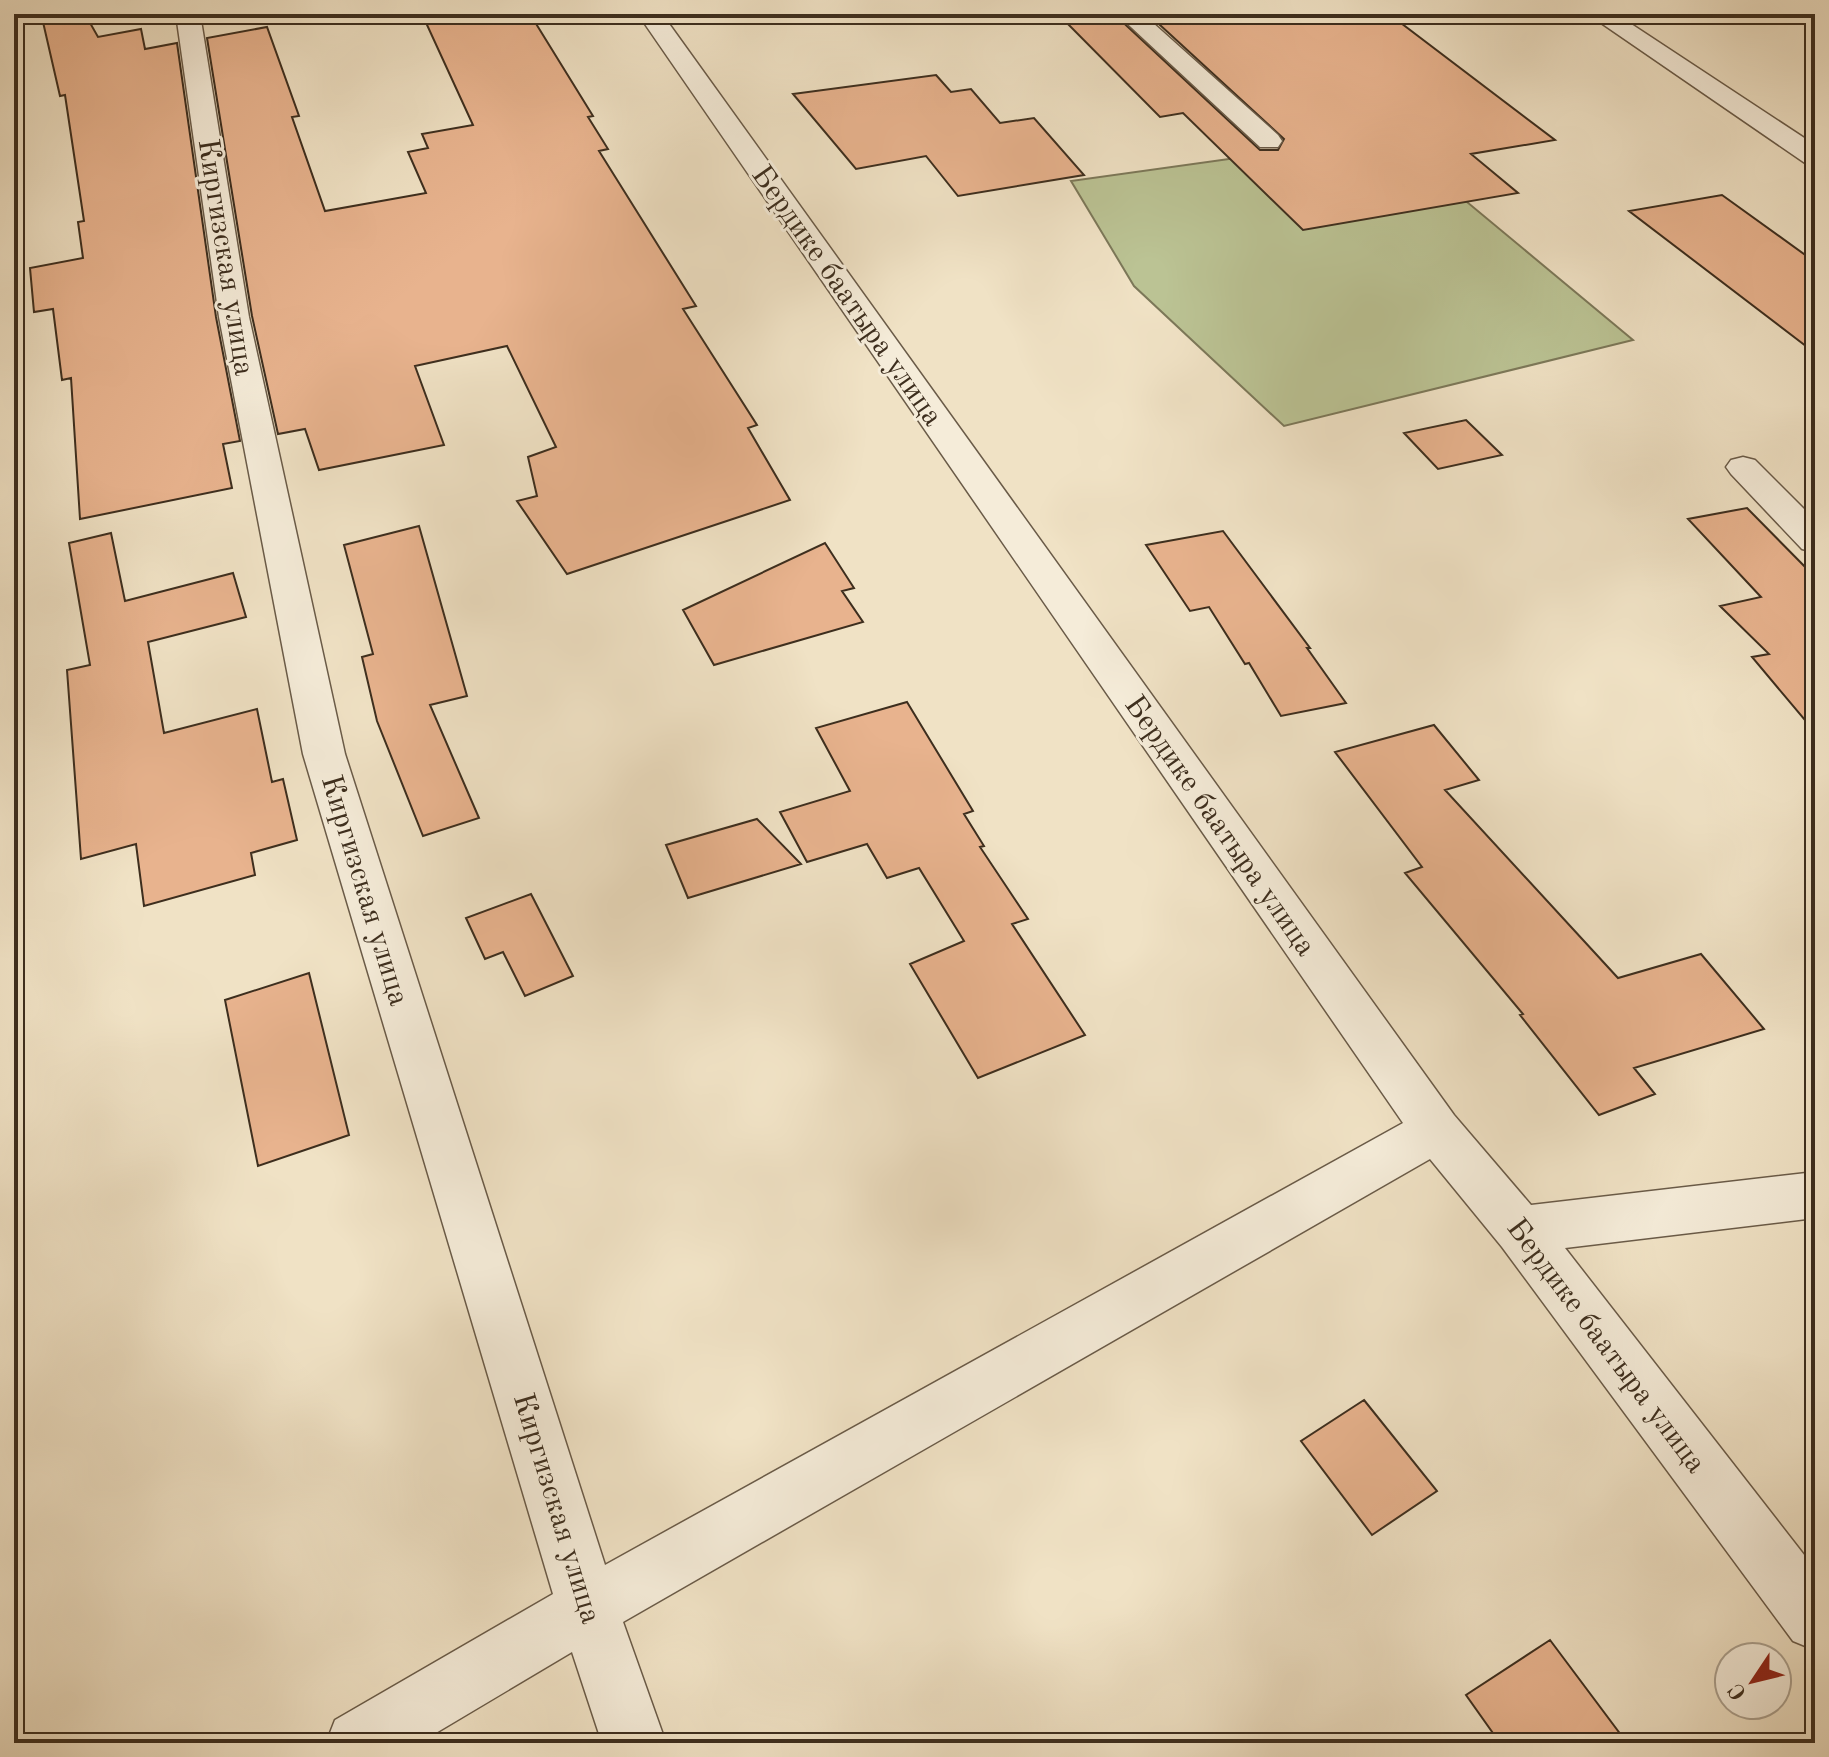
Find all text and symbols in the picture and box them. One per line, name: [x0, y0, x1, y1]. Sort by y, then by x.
street label: Киргизская улица: [191, 137, 259, 378]
street label: Бердике баатыра улица: [745, 160, 948, 432]
street label: Бердике баатыра улица: [1118, 690, 1321, 962]
street label: Киргизская улица: [315, 772, 413, 1010]
street label: Бердике баатыра улица: [1500, 1213, 1711, 1479]
street label: Киргизская улица: [507, 1390, 605, 1628]
north arrow: [1713, 1641, 1793, 1721]
text: С: [1725, 1679, 1751, 1704]

